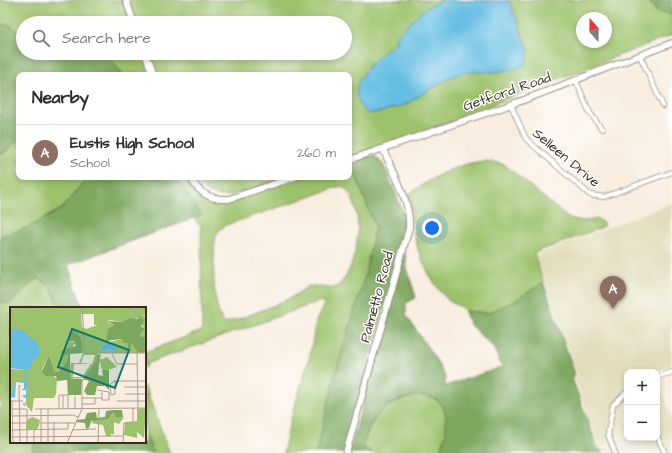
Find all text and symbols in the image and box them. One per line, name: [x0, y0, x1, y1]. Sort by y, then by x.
north arrow: [576, 12, 612, 48]
search box: [16, 16, 352, 60]
icon: search: [30, 27, 52, 49]
text: Search here: [62, 28, 151, 49]
street label: Getford Road: [460, 68, 554, 116]
text: Nearby: [32, 86, 89, 110]
street label: Selleen Drive: [528, 124, 604, 192]
text: Eustis High School: [70, 133, 194, 154]
text: A: [41, 144, 49, 162]
text: 260 m: [297, 144, 336, 162]
text: School: [70, 154, 110, 172]
your location: [422, 218, 442, 238]
street label: Palmetto Road: [355, 249, 399, 345]
pin: A: [600, 276, 626, 309]
inset map: [10, 307, 146, 443]
map controls: [624, 369, 660, 441]
button: +: [624, 369, 660, 405]
button: −: [624, 405, 660, 441]

